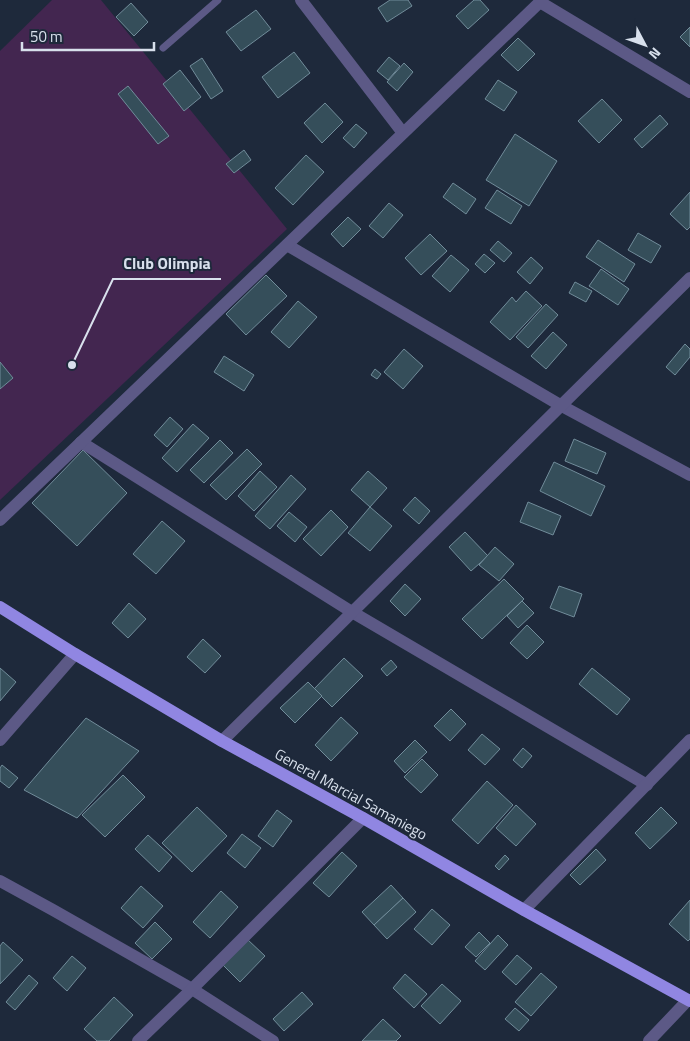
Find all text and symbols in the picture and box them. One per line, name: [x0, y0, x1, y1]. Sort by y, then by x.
scale bar: [22, 20, 155, 52]
north arrow: [620, 20, 670, 70]
text: 50 m: [30, 25, 63, 48]
text: N: [644, 43, 666, 64]
callout: Club Olimpia: [113, 248, 221, 279]
text: Club Olimpia: [123, 251, 211, 275]
street label: General Marcial Samaniego: [270, 742, 432, 846]

